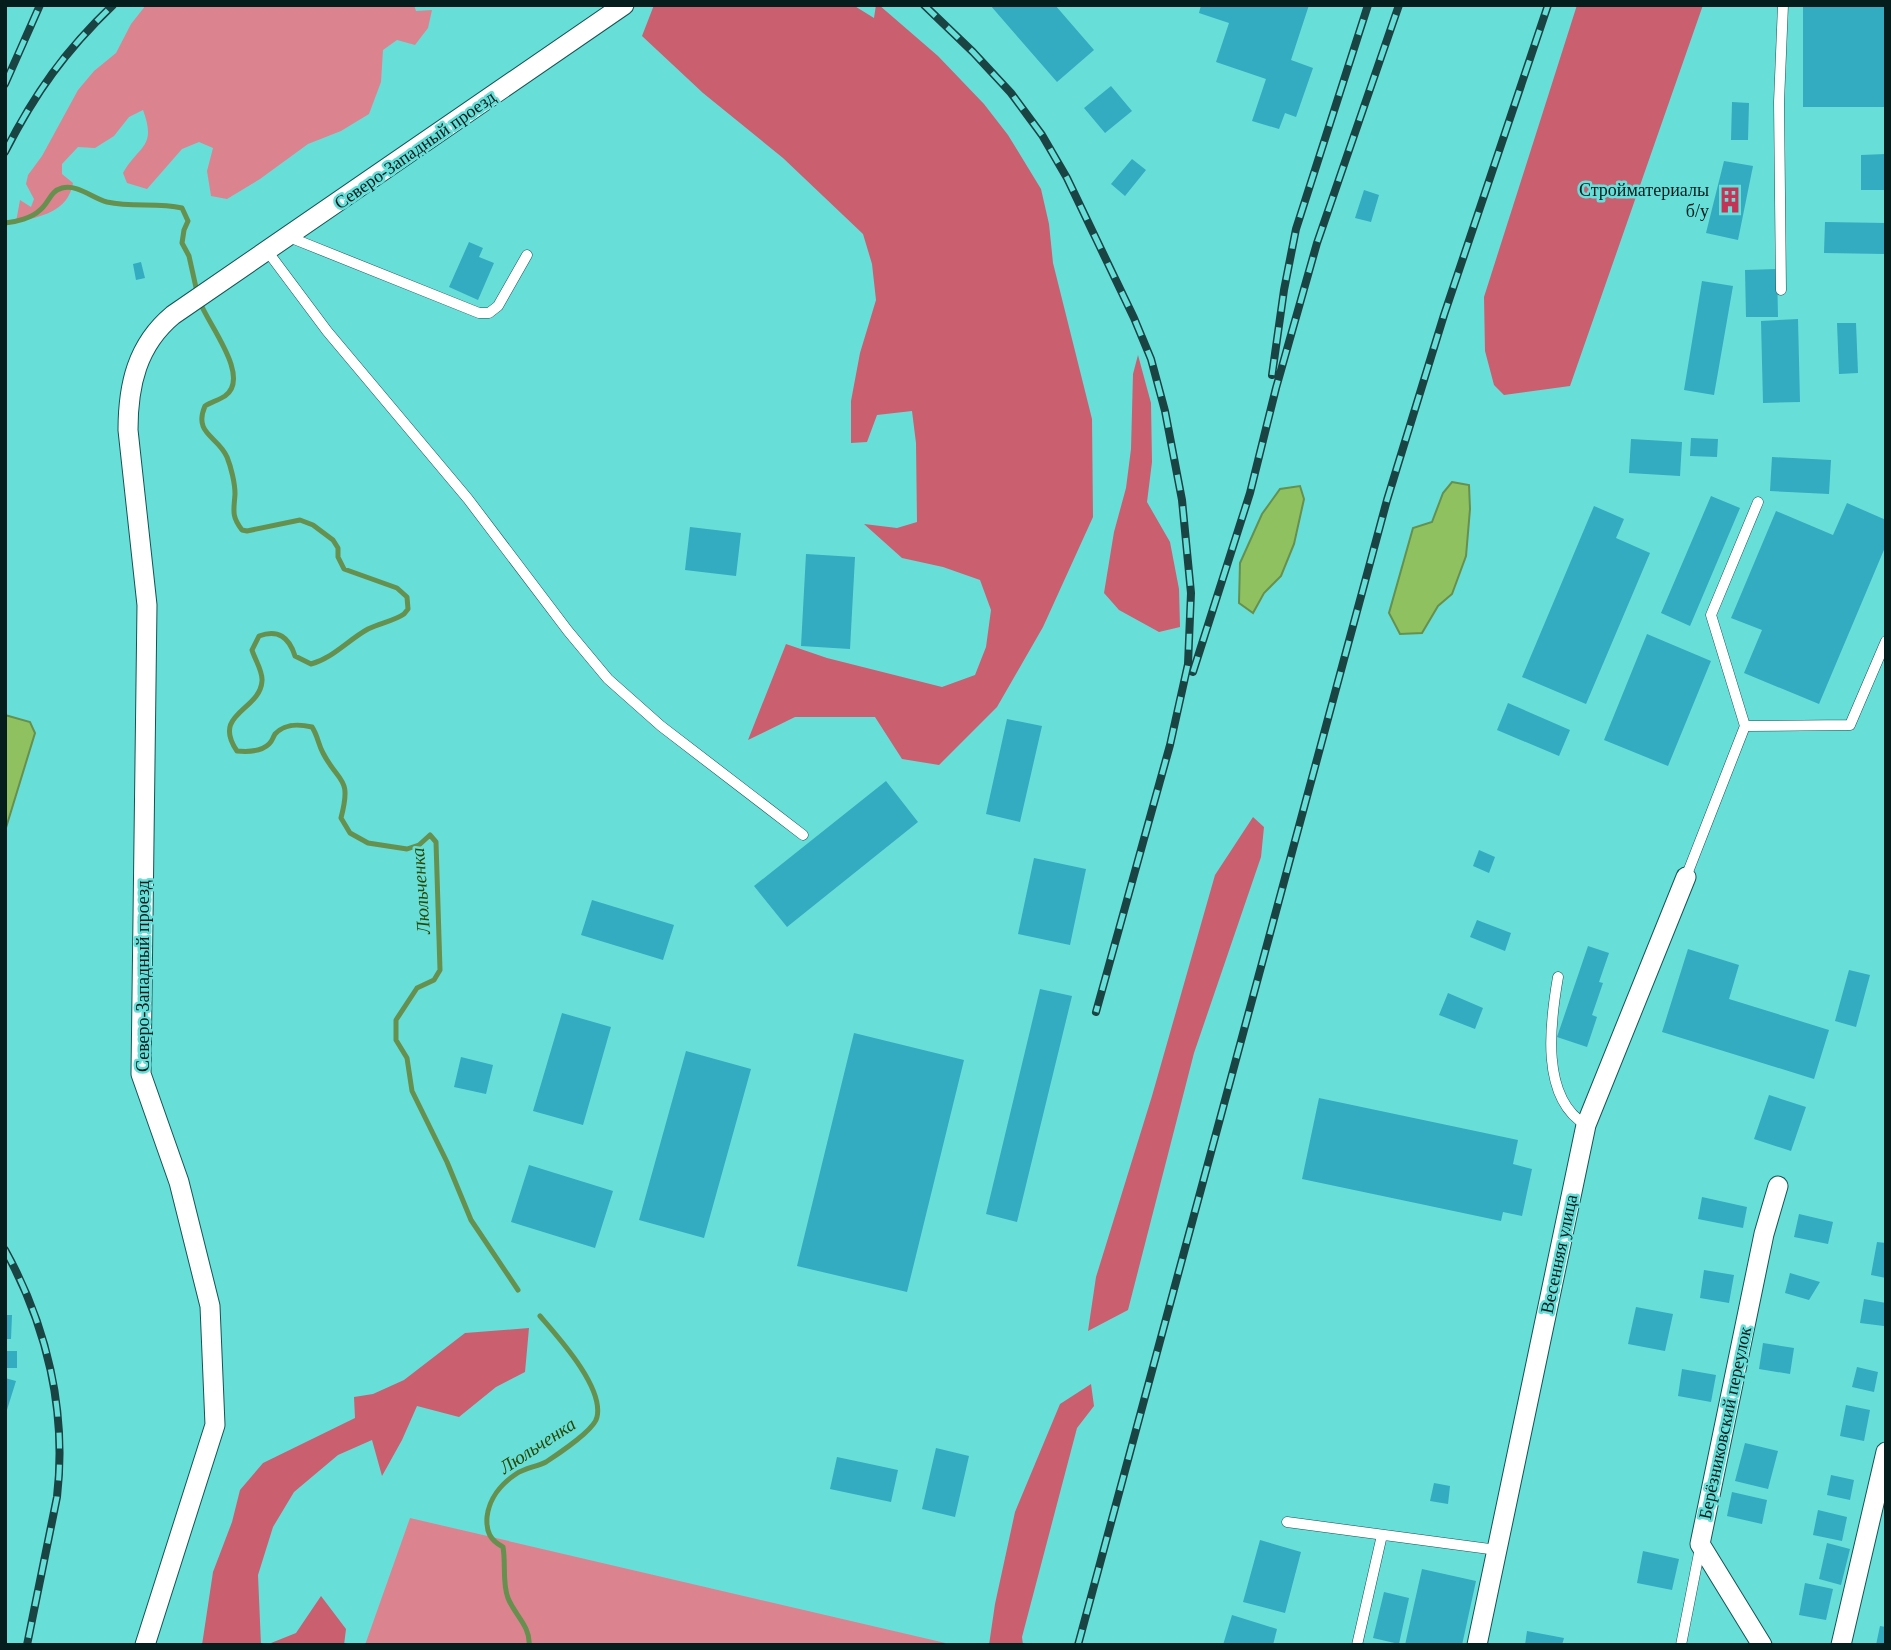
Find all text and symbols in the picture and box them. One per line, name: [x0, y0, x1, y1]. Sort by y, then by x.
street label: Северо-Западный проезд: [331, 87, 499, 213]
place label: Стройматериалы б/у: [1579, 180, 1709, 221]
building icon: Стройматериалы б/у: [1715, 185, 1745, 215]
water label: Люльченка: [407, 847, 434, 936]
street label: Северо-Западный проезд: [133, 880, 153, 1072]
street label: Весенняя улица: [1537, 1193, 1581, 1315]
street label: Берёзниковский переулок: [1695, 1325, 1755, 1521]
water label: Люльченка: [494, 1413, 579, 1478]

